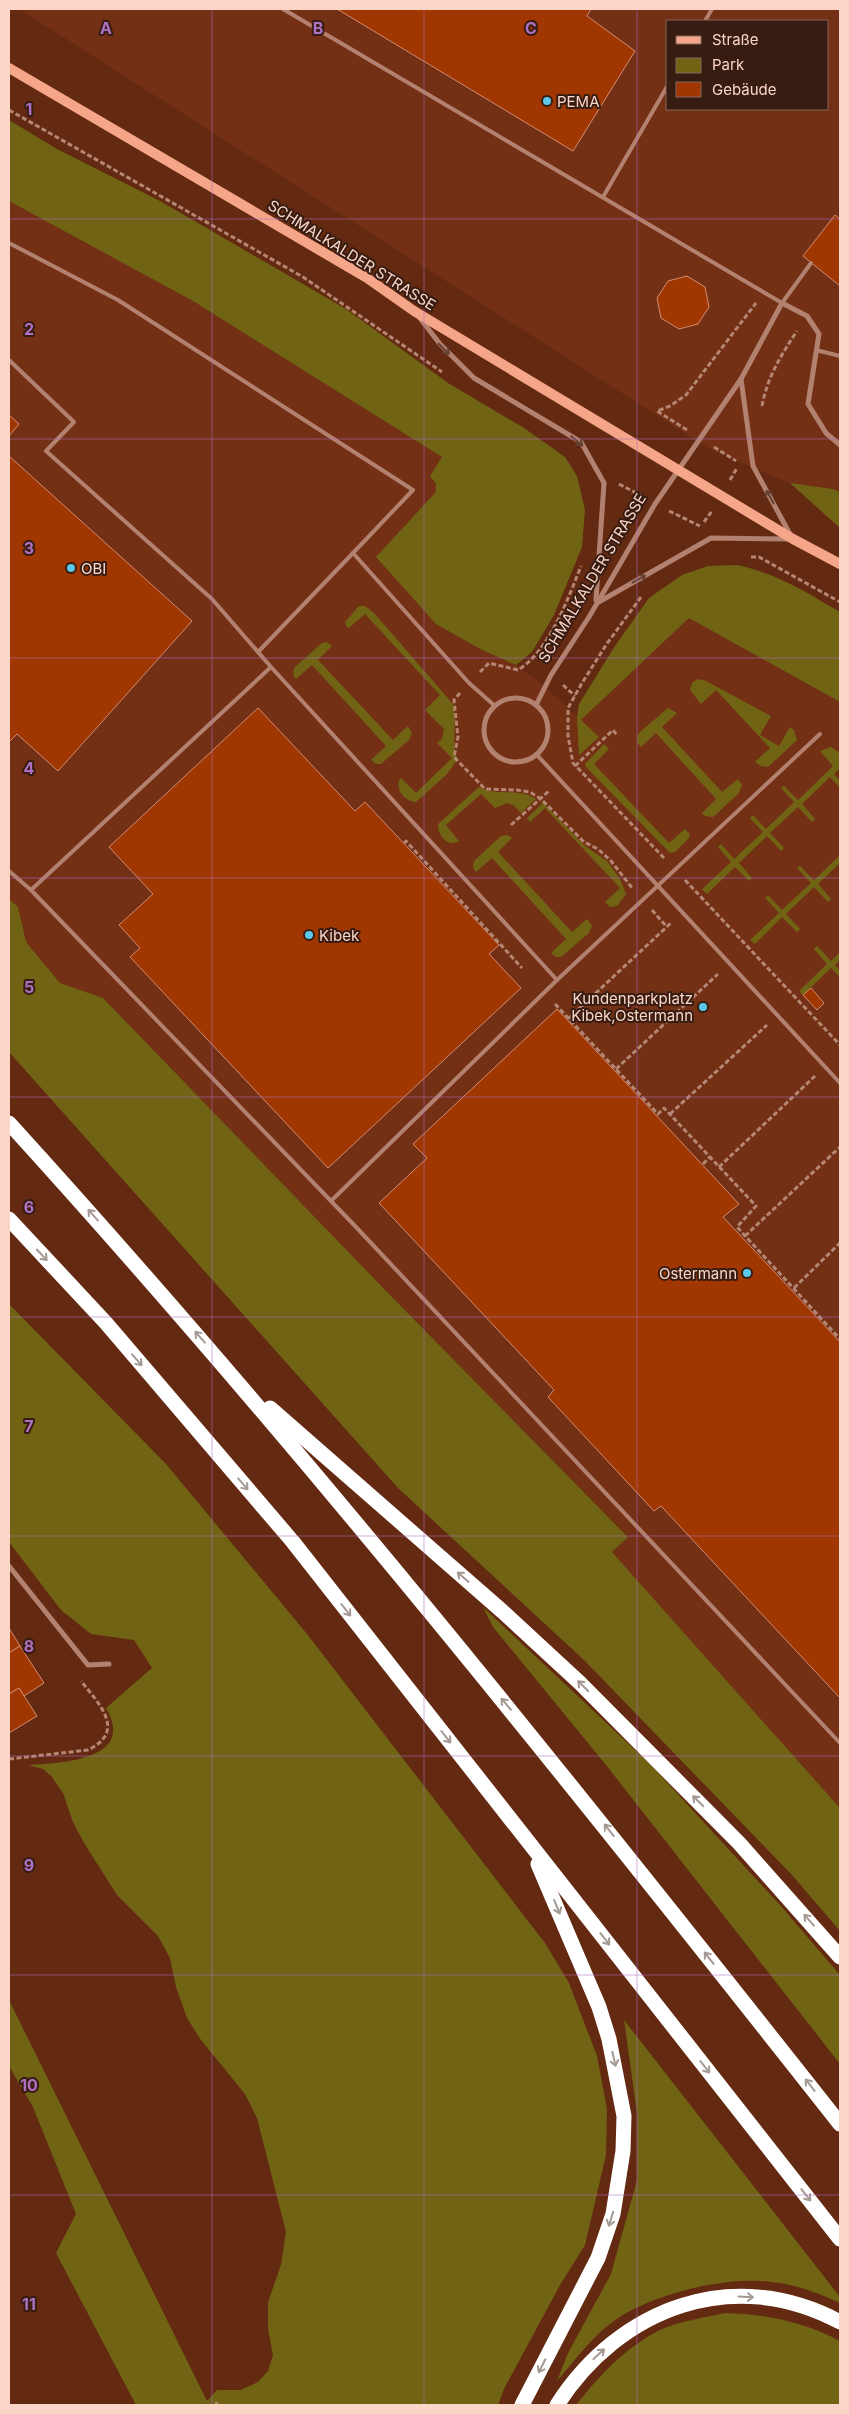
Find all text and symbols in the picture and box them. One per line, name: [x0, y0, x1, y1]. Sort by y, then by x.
text: A: [100, 18, 112, 38]
text: B: [313, 18, 323, 38]
text: C: [525, 18, 537, 38]
legend: [666, 20, 829, 110]
text: Straße: [712, 30, 759, 49]
text: Park: [712, 55, 745, 74]
text: Gebäude: [712, 80, 777, 99]
place label: PEMA: [557, 92, 600, 111]
marker: PEMA: [541, 95, 553, 107]
text: 1: [26, 99, 32, 119]
street label: SCHMALKALDER STRASSE: [265, 195, 439, 315]
text: 2: [24, 319, 34, 339]
one-way arrow: [438, 343, 451, 355]
one-way arrow: [571, 435, 584, 446]
one-way arrow: [765, 489, 775, 504]
street label: SCHMALKALDER STRASSE: [534, 490, 650, 666]
text: 3: [24, 538, 34, 558]
place label: OBI: [81, 559, 106, 578]
marker: OBI: [65, 562, 77, 574]
one-way arrow: [631, 574, 646, 584]
text: 4: [24, 758, 35, 778]
place label: Kibek: [319, 926, 360, 945]
marker: Kibek: [303, 929, 315, 941]
text: 5: [24, 977, 34, 997]
place label: Kundenparkplatz Kibek,Ostermann: [571, 989, 693, 1025]
marker: Kundenparkplatz Kibek,Ostermann: [697, 1001, 709, 1013]
text: 6: [24, 1197, 34, 1217]
one-way arrow: [87, 1209, 98, 1222]
one-way arrow: [36, 1248, 48, 1261]
place label: Ostermann: [659, 1264, 737, 1283]
marker: Ostermann: [741, 1267, 753, 1279]
one-way arrow: [194, 1331, 206, 1344]
one-way arrow: [132, 1354, 143, 1367]
text: 7: [24, 1416, 34, 1436]
one-way arrow: [237, 1477, 249, 1490]
one-way arrow: [456, 1572, 469, 1583]
one-way arrow: [340, 1603, 351, 1616]
text: 8: [24, 1636, 34, 1656]
one-way arrow: [577, 1680, 589, 1692]
one-way arrow: [500, 1698, 511, 1711]
one-way arrow: [441, 1730, 451, 1744]
one-way arrow: [692, 1795, 704, 1808]
one-way arrow: [603, 1824, 614, 1837]
text: 9: [24, 1855, 34, 1875]
one-way arrow: [552, 1899, 562, 1914]
one-way arrow: [804, 1914, 815, 1927]
one-way arrow: [599, 1932, 610, 1945]
one-way arrow: [704, 1952, 715, 1965]
one-way arrow: [610, 2050, 619, 2066]
one-way arrow: [700, 2060, 711, 2073]
text: 10: [20, 2075, 38, 2095]
one-way arrow: [805, 2078, 815, 2092]
one-way arrow: [800, 2188, 811, 2201]
one-way arrow: [605, 2211, 615, 2227]
one-way arrow: [738, 2293, 754, 2302]
text: 11: [22, 2294, 36, 2314]
one-way arrow: [592, 2348, 605, 2360]
one-way arrow: [537, 2358, 546, 2373]

